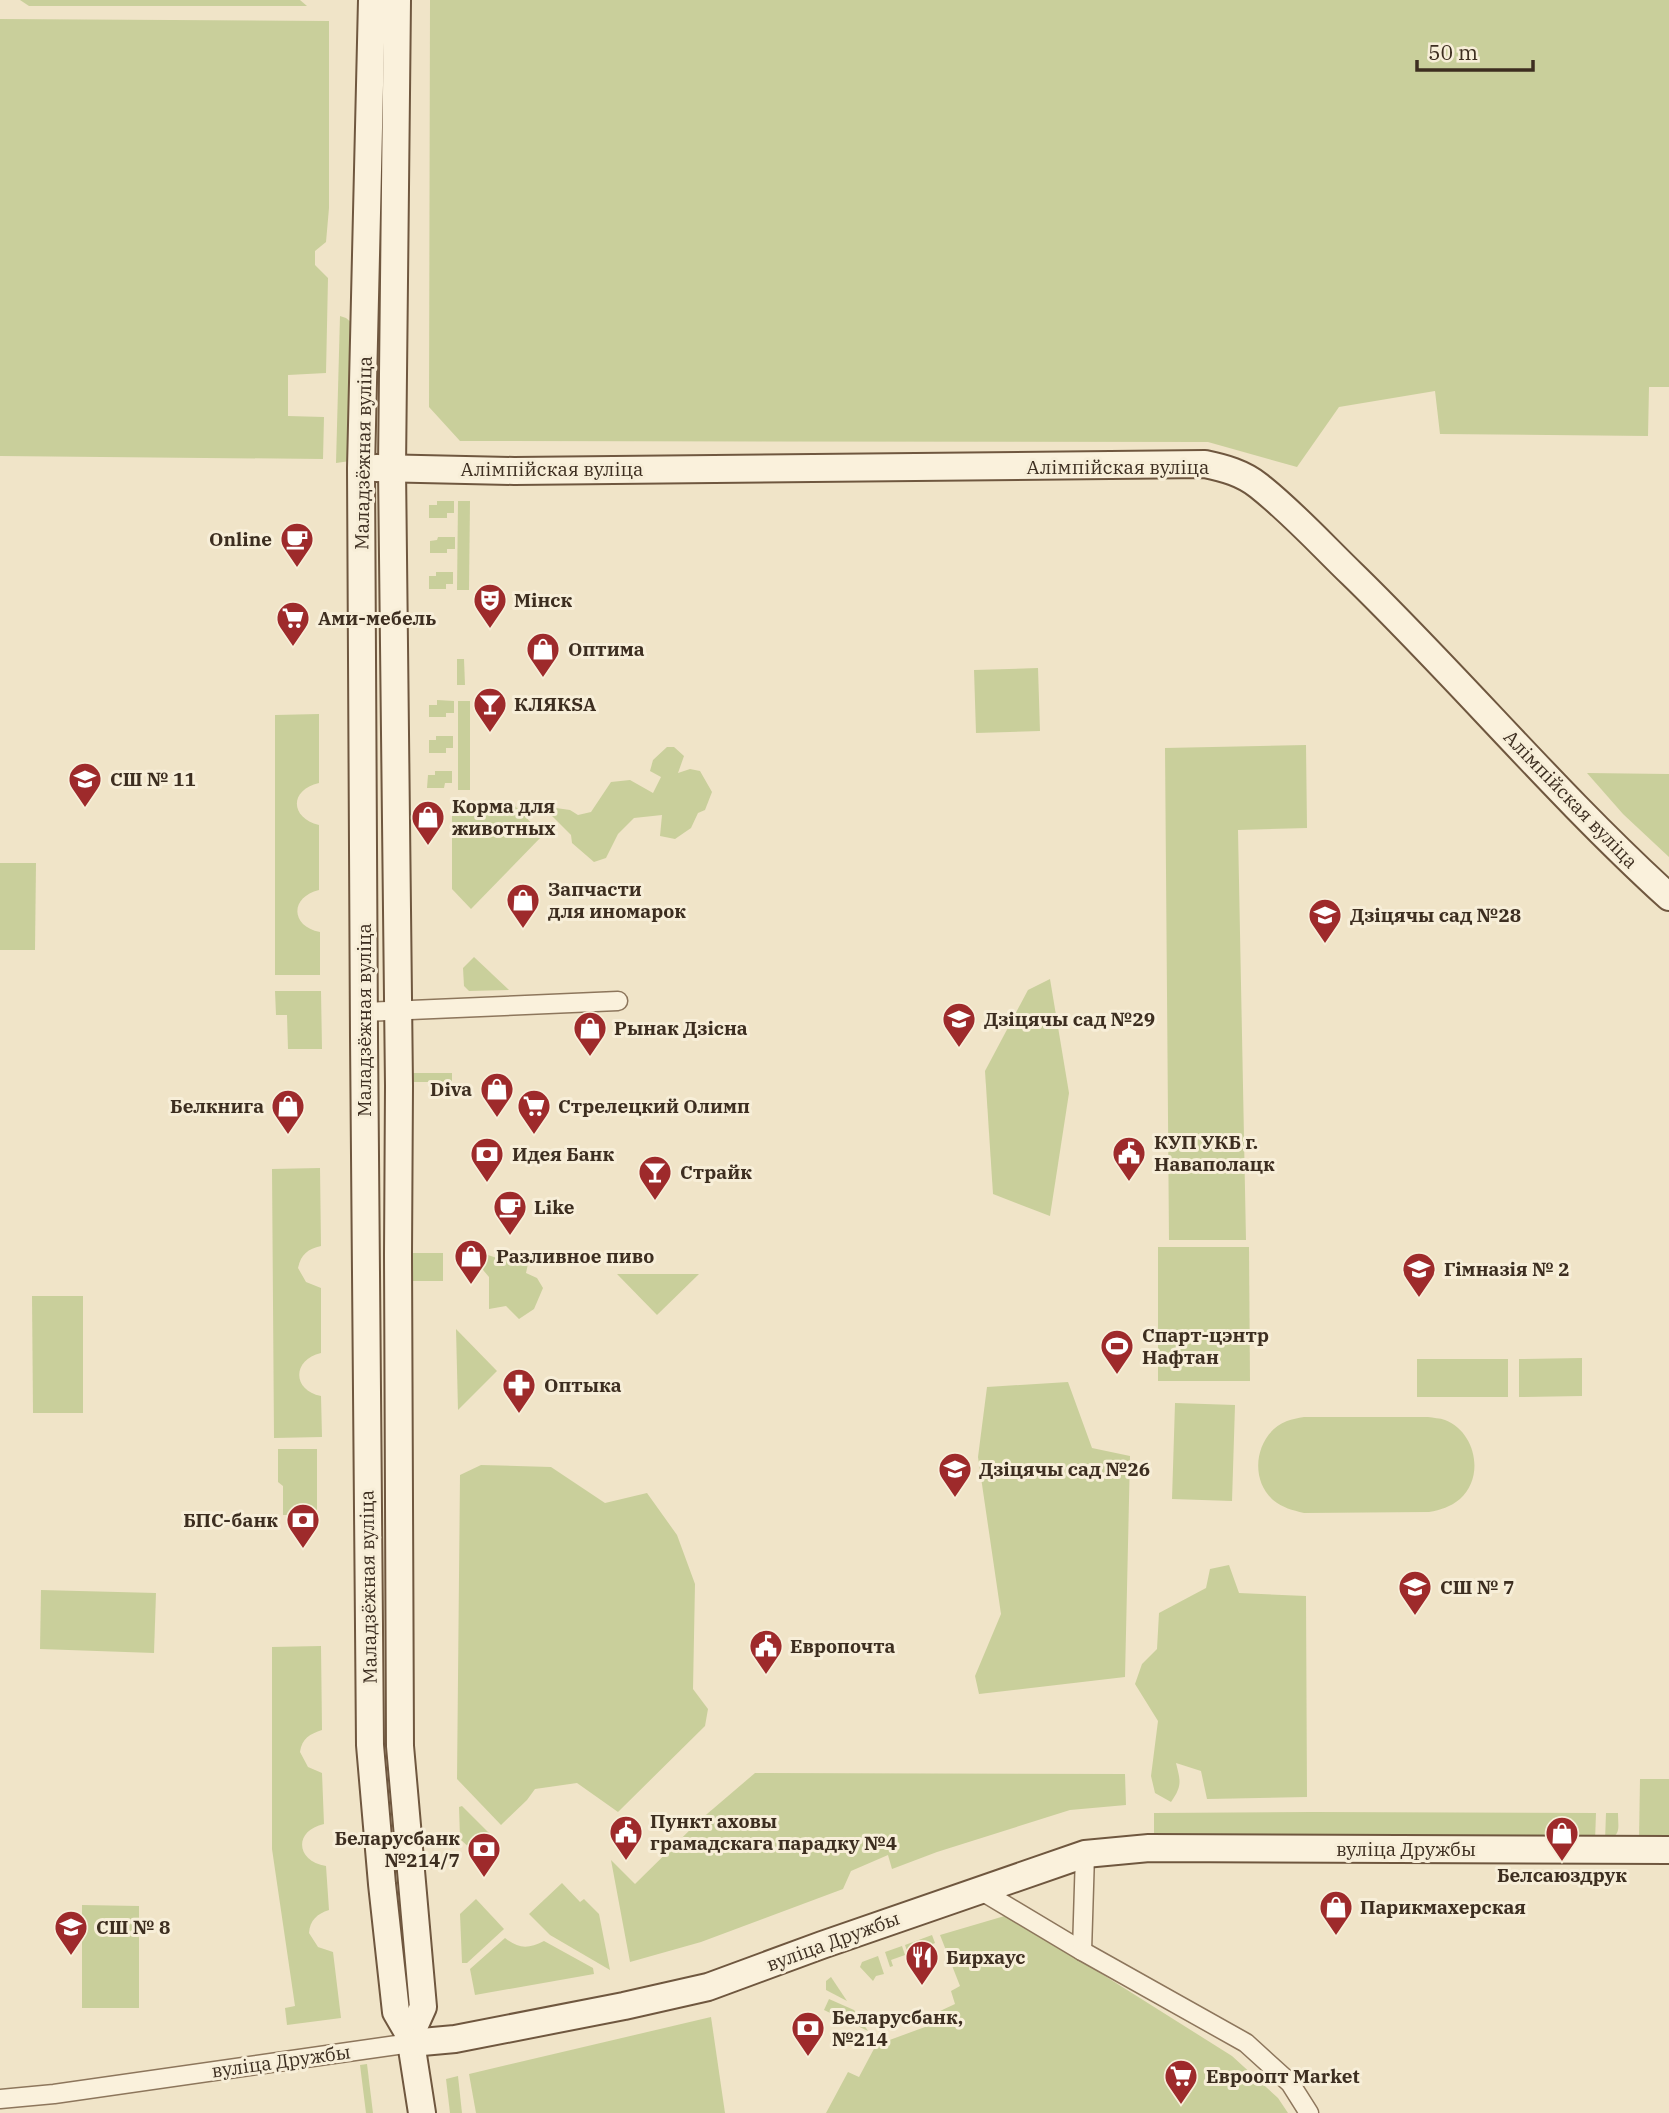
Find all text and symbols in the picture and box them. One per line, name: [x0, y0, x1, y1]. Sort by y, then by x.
scale bar: [1417, 28, 1532, 72]
text: 50 m: [1428, 38, 1478, 66]
street label: Маладзёжная вуліца: [349, 356, 377, 550]
street label: Алімпійская вуліца: [1027, 455, 1209, 479]
street label: Алімпійская вуліца: [461, 457, 643, 481]
cafe icon: Online: [278, 520, 316, 569]
place label: Online: [209, 527, 272, 551]
theatre icon: Мінск: [471, 581, 509, 630]
place label: Мінск: [514, 588, 572, 612]
supermarket icon: Ами-мебель: [274, 599, 312, 648]
place label: Ами-мебель: [318, 606, 436, 630]
shop icon: Оптима: [524, 630, 562, 679]
place label: Оптима: [568, 637, 645, 661]
bar icon: КЛЯКSА: [471, 685, 509, 734]
place label: КЛЯКSА: [514, 692, 597, 716]
street label: Алімпійская вуліца: [1499, 725, 1643, 873]
school or university icon: СШ № 11: [66, 760, 104, 809]
place label: СШ № 11: [110, 767, 196, 791]
place label: Корма для животных: [452, 794, 555, 840]
shop icon: Корма для животных: [409, 798, 447, 847]
place label: Запчасти для иномарок: [548, 877, 686, 923]
shop icon: Запчасти для иномарок: [504, 881, 542, 930]
school or university icon: Дзіцячы сад №28: [1306, 896, 1344, 945]
place label: Дзіцячы сад №28: [1350, 903, 1521, 927]
street label: Маладзёжная вуліца: [352, 923, 376, 1117]
school or university icon: Дзіцячы сад №29: [940, 1000, 978, 1049]
place label: Дзіцячы сад №29: [984, 1007, 1155, 1031]
shop icon: Рынак Дзісна: [571, 1009, 609, 1058]
place label: Рынак Дзісна: [614, 1016, 748, 1040]
shop icon: Diva: [478, 1070, 516, 1119]
place label: Diva: [430, 1077, 472, 1101]
shop icon: Белкнига: [269, 1087, 307, 1136]
supermarket icon: Стрелецкий Олимп: [515, 1087, 553, 1136]
place label: Белкнига: [170, 1094, 264, 1118]
place label: Стрелецкий Олимп: [558, 1094, 750, 1118]
place label: КУП УКБ г. Наваполацк: [1154, 1130, 1275, 1176]
public building icon: КУП УКБ г. Наваполацк: [1110, 1134, 1148, 1183]
bank icon: Идея Банк: [468, 1135, 506, 1184]
place label: Идея Банк: [512, 1142, 614, 1166]
bar icon: Страйк: [636, 1153, 674, 1202]
place label: Страйк: [680, 1160, 752, 1184]
cafe icon: Like: [491, 1188, 529, 1237]
place label: Like: [534, 1195, 575, 1219]
shop icon: Разливное пиво: [452, 1237, 490, 1286]
place label: Разливное пиво: [496, 1244, 654, 1268]
school or university icon: Гімназія № 2: [1400, 1250, 1438, 1299]
place label: Гімназія № 2: [1444, 1257, 1570, 1281]
place label: Спарт-цэнтр Нафтан: [1142, 1323, 1269, 1369]
sports icon: Спарт-цэнтр Нафтан: [1098, 1327, 1136, 1376]
pharmacy icon: Оптыка: [500, 1366, 538, 1415]
place label: Оптыка: [544, 1373, 622, 1397]
school or university icon: Дзіцячы сад №26: [936, 1450, 974, 1499]
place label: Дзіцячы сад №26: [979, 1457, 1150, 1481]
street label: Маладзёжная вуліца: [354, 1490, 382, 1684]
bank icon: БПС-банк: [284, 1501, 322, 1550]
place label: БПС-банк: [183, 1508, 278, 1532]
school or university icon: СШ № 7: [1396, 1568, 1434, 1617]
place label: СШ № 7: [1440, 1575, 1514, 1599]
public building icon: Европочта: [747, 1627, 785, 1676]
place label: Европочта: [790, 1634, 896, 1658]
place label: Пункт аховы грамадскага парадку №4: [650, 1809, 897, 1855]
public building icon: Пункт аховы грамадскага парадку №4: [607, 1813, 645, 1862]
shop icon: Белсаюздрук: [1543, 1814, 1581, 1863]
place label: Беларусбанк №214/7: [334, 1826, 460, 1872]
bank icon: Беларусбанк №214/7: [465, 1830, 503, 1879]
street label: вуліца Дружбы: [1336, 1837, 1476, 1861]
place label: Белсаюздрук: [1497, 1863, 1627, 1887]
shop icon: Парикмахерская: [1317, 1888, 1355, 1937]
place label: Парикмахерская: [1360, 1895, 1526, 1919]
street label: вуліца Дружбы: [763, 1906, 903, 1976]
school or university icon: СШ № 8: [52, 1908, 90, 1957]
place label: СШ № 8: [96, 1915, 170, 1939]
restaurant icon: Бирхаус: [903, 1938, 941, 1987]
place label: Бирхаус: [946, 1945, 1026, 1969]
place label: Беларусбанк, №214: [832, 2005, 963, 2051]
bank icon: Беларусбанк, №214: [789, 2009, 827, 2058]
street label: вуліца Дружбы: [210, 2039, 352, 2083]
supermarket icon: Евроопт Market: [1162, 2057, 1200, 2106]
place label: Евроопт Market: [1206, 2064, 1360, 2088]

